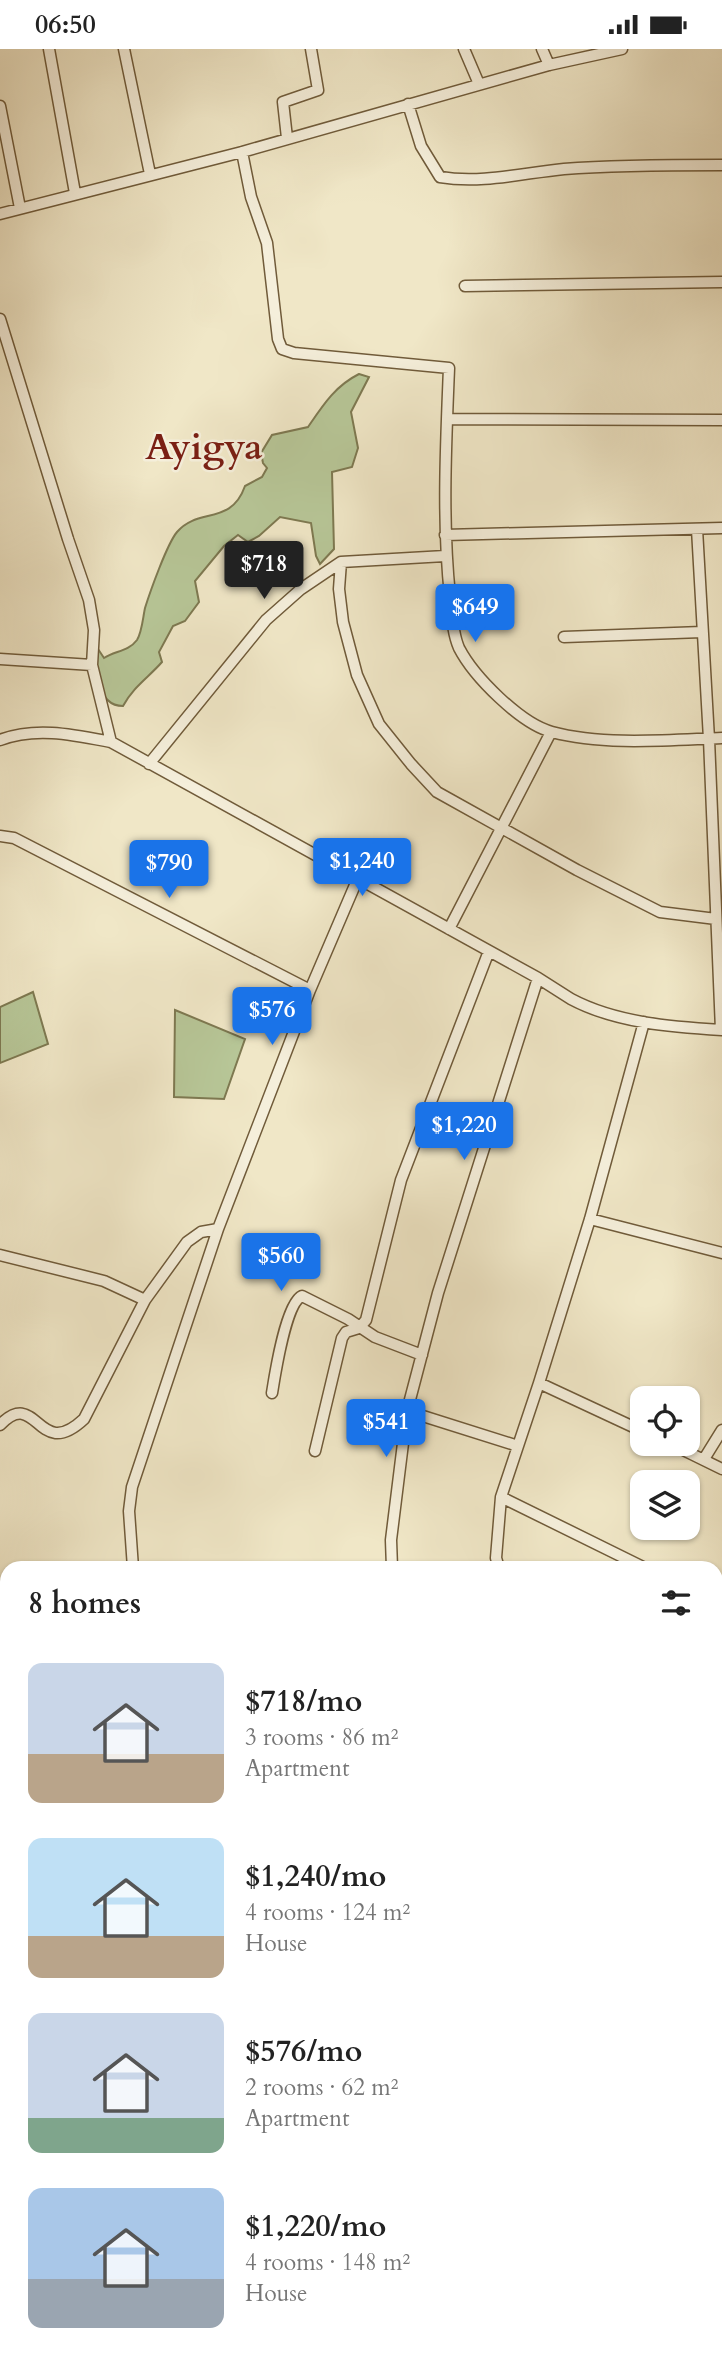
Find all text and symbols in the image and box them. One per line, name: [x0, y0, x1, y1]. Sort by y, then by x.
text: 06:50: [35, 7, 96, 42]
district label: Ayigya: [145, 422, 263, 472]
pin: $718: [223, 541, 305, 601]
text: $718: [240, 548, 288, 579]
pin: $649: [434, 585, 516, 644]
text: $649: [451, 591, 499, 622]
pin: $1,240: [305, 839, 419, 898]
pin: $790: [128, 841, 210, 900]
text: $1,240: [329, 845, 395, 876]
text: $790: [145, 847, 193, 878]
pin: $576: [231, 988, 313, 1047]
text: $576: [248, 994, 296, 1025]
pin: $1,220: [407, 1103, 521, 1162]
text: $1,220: [431, 1109, 497, 1140]
pin: $560: [240, 1233, 322, 1293]
text: $560: [257, 1240, 305, 1271]
map controls: [630, 1386, 700, 1540]
button: locate: [630, 1386, 700, 1456]
pin: $541: [345, 1399, 427, 1459]
text: $541: [362, 1406, 410, 1437]
button: layers: [630, 1470, 700, 1540]
text: 8 homes: [28, 1583, 141, 1624]
icon: filters: [657, 1584, 695, 1622]
text: $718/mo: [245, 1681, 362, 1722]
icon: home: [84, 1691, 168, 1775]
text: 3 rooms · 86 m²: [245, 1722, 398, 1753]
text: Apartment: [245, 1753, 349, 1784]
text: $1,240/mo: [245, 1856, 386, 1897]
icon: home: [84, 1866, 168, 1950]
text: 4 rooms · 124 m²: [245, 1897, 410, 1928]
text: House: [245, 1928, 307, 1959]
text: $576/mo: [245, 2031, 362, 2072]
icon: home: [84, 2041, 168, 2125]
text: 2 rooms · 62 m²: [245, 2072, 398, 2103]
text: Apartment: [245, 2103, 349, 2134]
text: $1,220/mo: [245, 2206, 386, 2247]
icon: home: [84, 2216, 168, 2300]
text: 4 rooms · 148 m²: [245, 2247, 410, 2278]
text: House: [245, 2278, 307, 2309]

